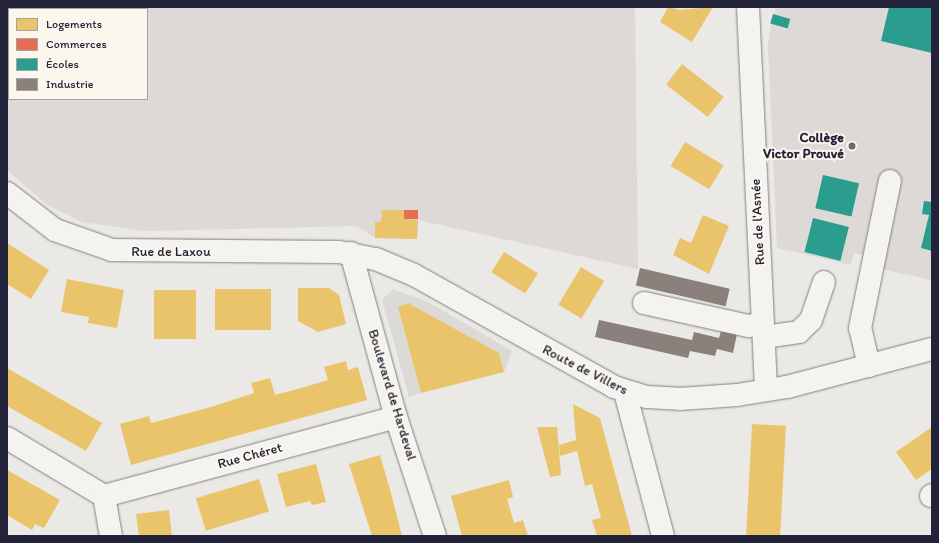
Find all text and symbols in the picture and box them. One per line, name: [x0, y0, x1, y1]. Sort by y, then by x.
legend: [8, 8, 148, 100]
text: Logements: [46, 17, 102, 31]
text: Commerces: [46, 37, 107, 51]
text: Écoles: [46, 57, 79, 71]
text: Industrie: [46, 77, 94, 91]
place label: Collège Victor Prouvé: [763, 130, 844, 162]
marker: Collège Victor Prouvé: [847, 141, 857, 151]
street label: Rue de l'Asnée: [747, 178, 769, 266]
street label: Rue de Laxou: [131, 244, 211, 260]
street label: Boulevard de Hardeval: [364, 327, 420, 463]
street label: Route de Villers: [539, 341, 631, 399]
street label: Rue Chéret: [216, 439, 284, 473]

